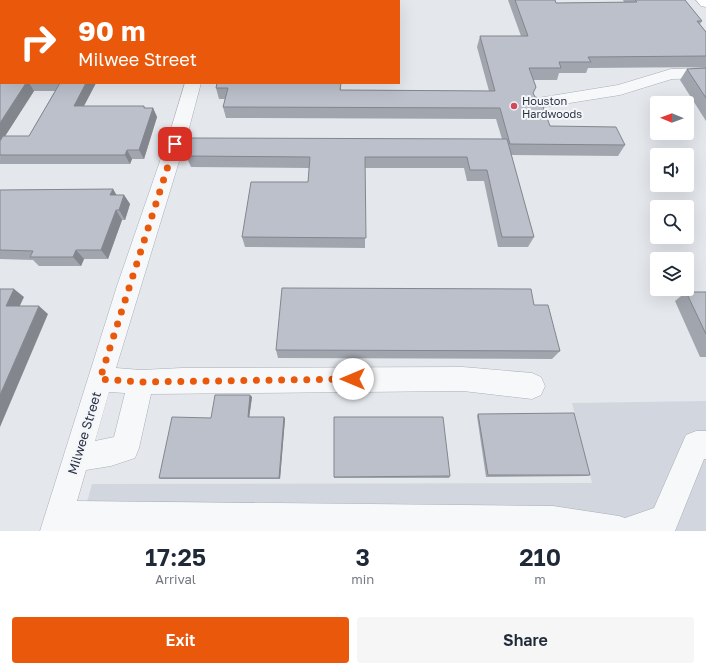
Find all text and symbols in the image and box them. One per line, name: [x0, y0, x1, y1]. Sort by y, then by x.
text: 90 m: [78, 14, 145, 47]
icon: right: [12, 16, 64, 68]
text: Milwee Street: [78, 48, 197, 70]
place label: Houston Hardwoods: [522, 94, 582, 120]
north arrow: [650, 96, 694, 140]
map controls: [650, 96, 694, 296]
marker: Houston Hardwoods: [509, 101, 519, 111]
pin: [158, 127, 192, 161]
icon: arrive: [164, 133, 186, 155]
button: sound: [650, 148, 694, 192]
button: search: [650, 200, 694, 244]
button: layers: [650, 252, 694, 296]
position arrow: [332, 358, 374, 400]
street label: Milwee Street: [64, 390, 104, 476]
text: 17:25: [145, 542, 206, 571]
text: 3: [355, 542, 370, 571]
text: 210: [519, 542, 561, 571]
text: Arrival: [155, 571, 196, 587]
text: min: [351, 571, 374, 587]
text: m: [534, 571, 546, 587]
button: Exit: [12, 617, 349, 663]
button: Share: [357, 617, 694, 663]

